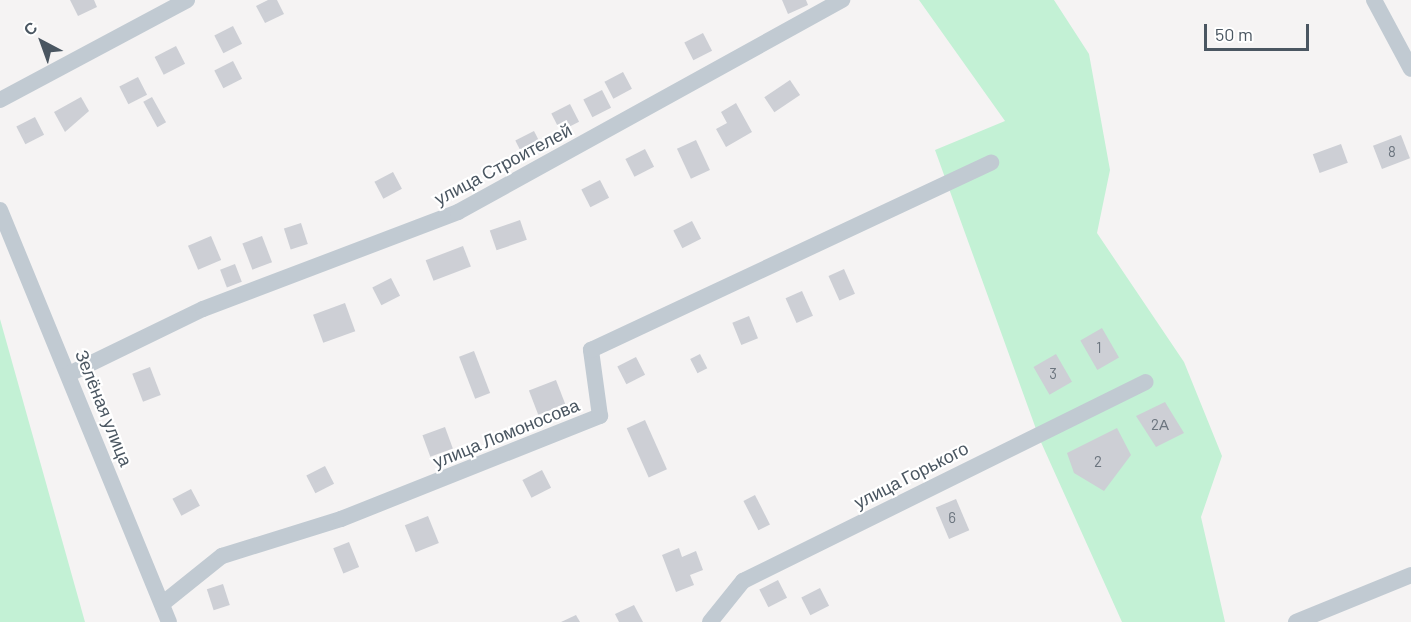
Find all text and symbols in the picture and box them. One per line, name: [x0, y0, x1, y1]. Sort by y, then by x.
north arrow: [12, 12, 72, 72]
scale bar: [1207, 12, 1312, 50]
text: С: [19, 17, 40, 39]
text: 50 m: [1215, 23, 1253, 45]
street label: улица Строителей: [431, 119, 575, 209]
house number: 8: [1388, 143, 1396, 161]
house number: 1: [1096, 339, 1102, 357]
street label: Зелёная улица: [71, 347, 137, 469]
house number: 3: [1049, 365, 1057, 383]
street label: улица Ломоносова: [430, 394, 582, 472]
house number: 2А: [1151, 416, 1169, 434]
street label: улица Горького: [850, 437, 972, 513]
house number: 2: [1094, 453, 1102, 471]
house number: 6: [948, 509, 956, 527]

